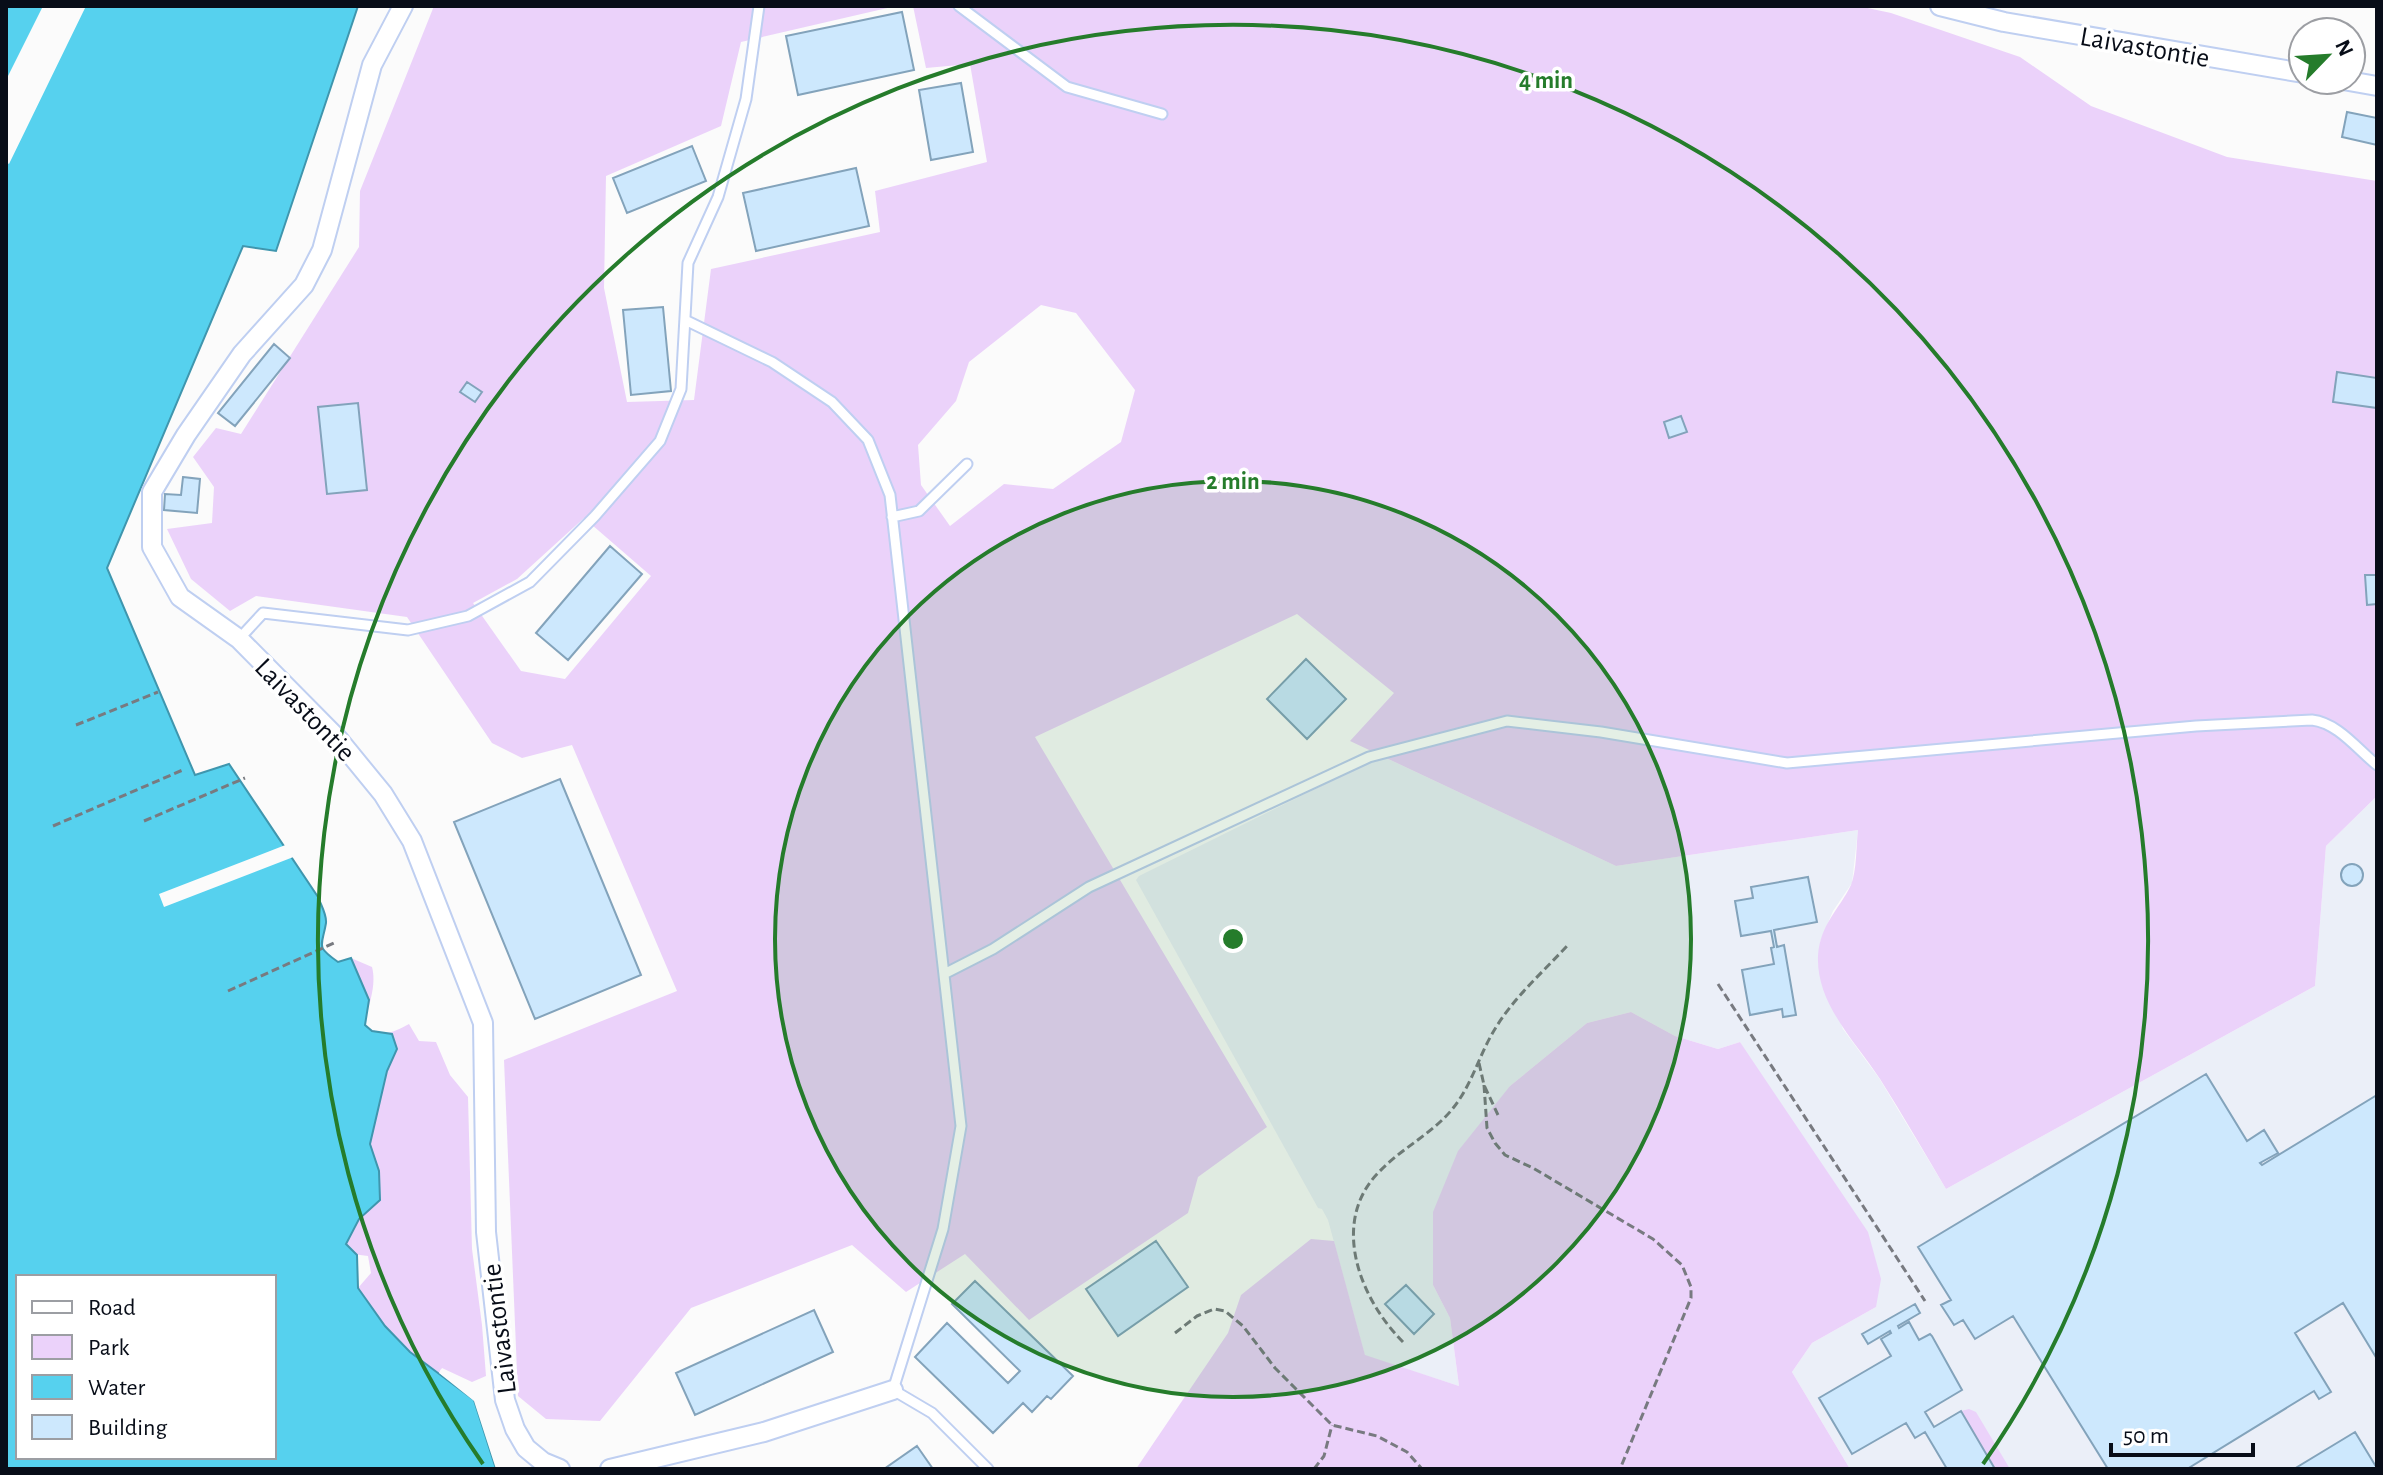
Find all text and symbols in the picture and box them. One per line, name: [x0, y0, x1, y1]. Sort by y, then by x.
north arrow: [2287, 16, 2367, 96]
street label: Laivastontie: [2078, 23, 2212, 73]
text: N: [2331, 36, 2357, 60]
text: 4 min: [1519, 69, 1573, 93]
text: 2 min: [1206, 470, 1260, 494]
street label: Laivastontie: [249, 654, 360, 767]
centre of rings: [1219, 925, 1247, 953]
street label: Laivastontie: [478, 1262, 522, 1396]
legend: [16, 1275, 276, 1459]
text: Road: [88, 1296, 136, 1320]
text: Park: [88, 1336, 129, 1360]
text: Water: [88, 1376, 146, 1400]
scale bar: [2111, 1407, 2253, 1457]
text: Building: [88, 1416, 167, 1440]
text: 50 m: [2123, 1424, 2169, 1448]

